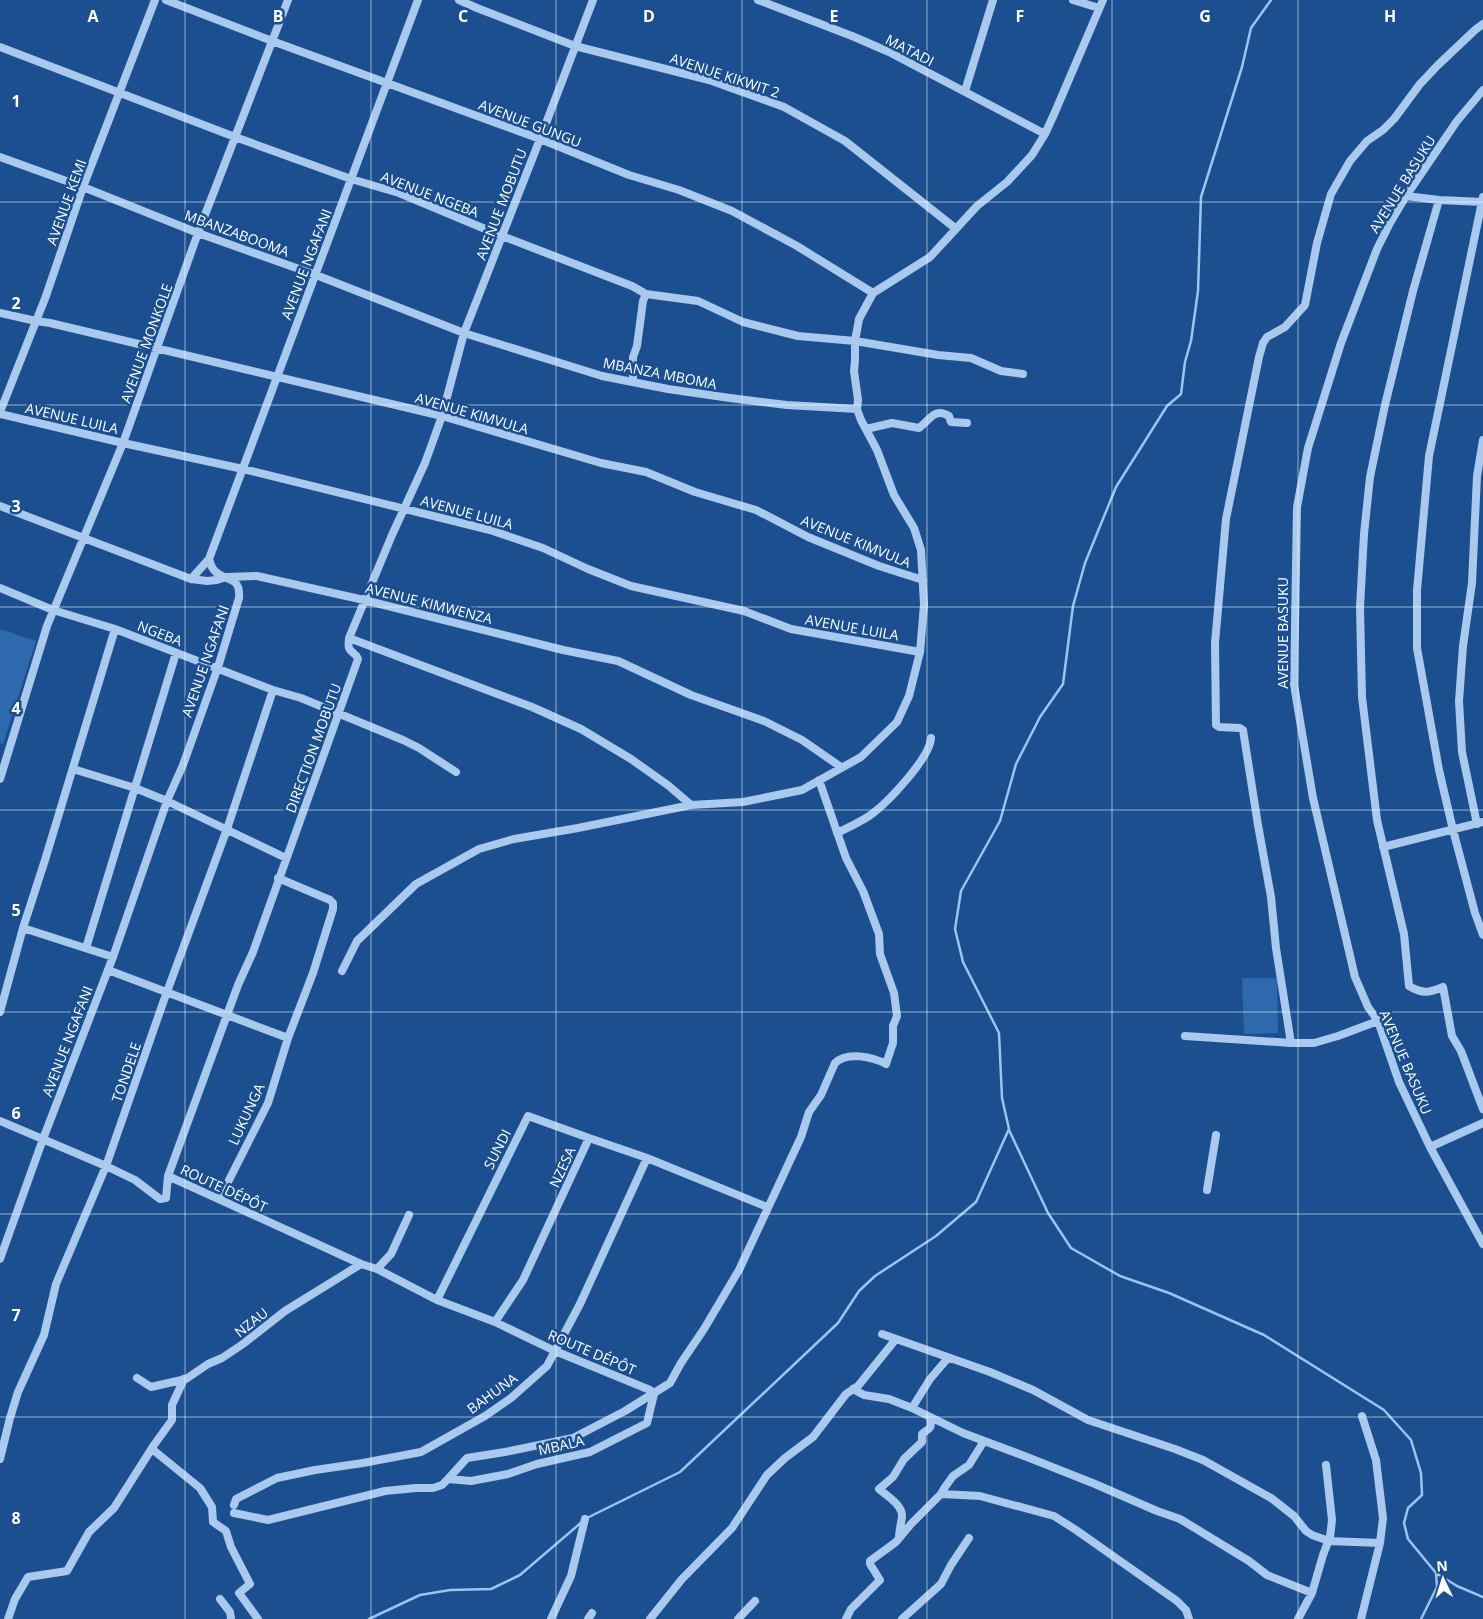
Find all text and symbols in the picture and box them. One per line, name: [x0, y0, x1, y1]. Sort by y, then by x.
text: A: [87, 5, 99, 27]
text: B: [273, 5, 283, 27]
text: C: [458, 5, 468, 27]
text: D: [643, 5, 655, 27]
text: E: [830, 5, 839, 27]
text: F: [1016, 5, 1024, 27]
text: G: [1199, 5, 1211, 27]
text: H: [1384, 5, 1396, 27]
street label: MATADI: [882, 30, 938, 70]
street label: AVENUE KIKWIT 2: [668, 48, 782, 102]
text: 1: [11, 90, 21, 112]
street label: AVENUE GUNGU: [476, 95, 584, 151]
street label: AVENUE BASUKU: [1364, 132, 1440, 236]
street label: AVENUE MOBUTU: [471, 146, 531, 262]
street label: AVENUE KEMI: [42, 156, 90, 248]
street label: AVENUE NGEBA: [378, 167, 482, 221]
street label: MBANZABOOMA: [182, 205, 292, 261]
street label: AVENUE NGAFANI: [276, 206, 336, 322]
street label: AVENUE MONKOLE: [116, 281, 176, 405]
text: 2: [11, 292, 21, 314]
street label: MBANZA MBOMA: [601, 353, 719, 393]
street label: AVENUE KIMVULA: [413, 388, 531, 438]
street label: AVENUE LUILA: [24, 398, 120, 438]
street label: AVENUE LUILA: [419, 491, 515, 533]
text: 3: [11, 495, 21, 517]
street label: AVENUE KIMVULA: [798, 510, 914, 572]
street label: AVENUE BASUKU: [1273, 577, 1292, 689]
street label: AVENUE KIMWENZA: [363, 578, 495, 628]
street label: AVENUE NGAFANI: [177, 602, 233, 720]
street label: AVENUE LUILA: [804, 609, 900, 645]
street label: NGEBA: [135, 616, 185, 650]
street label: DIRECTION MOBUTU: [281, 681, 345, 815]
text: 4: [11, 697, 21, 719]
text: 5: [11, 899, 21, 921]
street label: AVENUE NGAFANI: [37, 983, 97, 1099]
street label: AVENUE BASUKU: [1375, 1007, 1437, 1117]
street label: TONDELE: [107, 1040, 145, 1104]
street label: LUKUNGA: [223, 1080, 269, 1148]
text: 6: [11, 1102, 21, 1124]
street label: SUNDI: [479, 1126, 515, 1172]
street label: NZESA: [544, 1143, 580, 1190]
street label: ROUTE DÉPÔT: [177, 1160, 271, 1217]
street label: NZAU: [230, 1303, 272, 1341]
text: 7: [11, 1304, 21, 1326]
street label: ROUTE DÉPÔT: [545, 1325, 639, 1379]
street label: BAHUNA: [463, 1368, 521, 1418]
street label: MBALA: [536, 1430, 586, 1460]
text: 8: [11, 1507, 21, 1529]
north arrow: [1418, 1554, 1468, 1604]
text: N: [1436, 1556, 1448, 1575]

